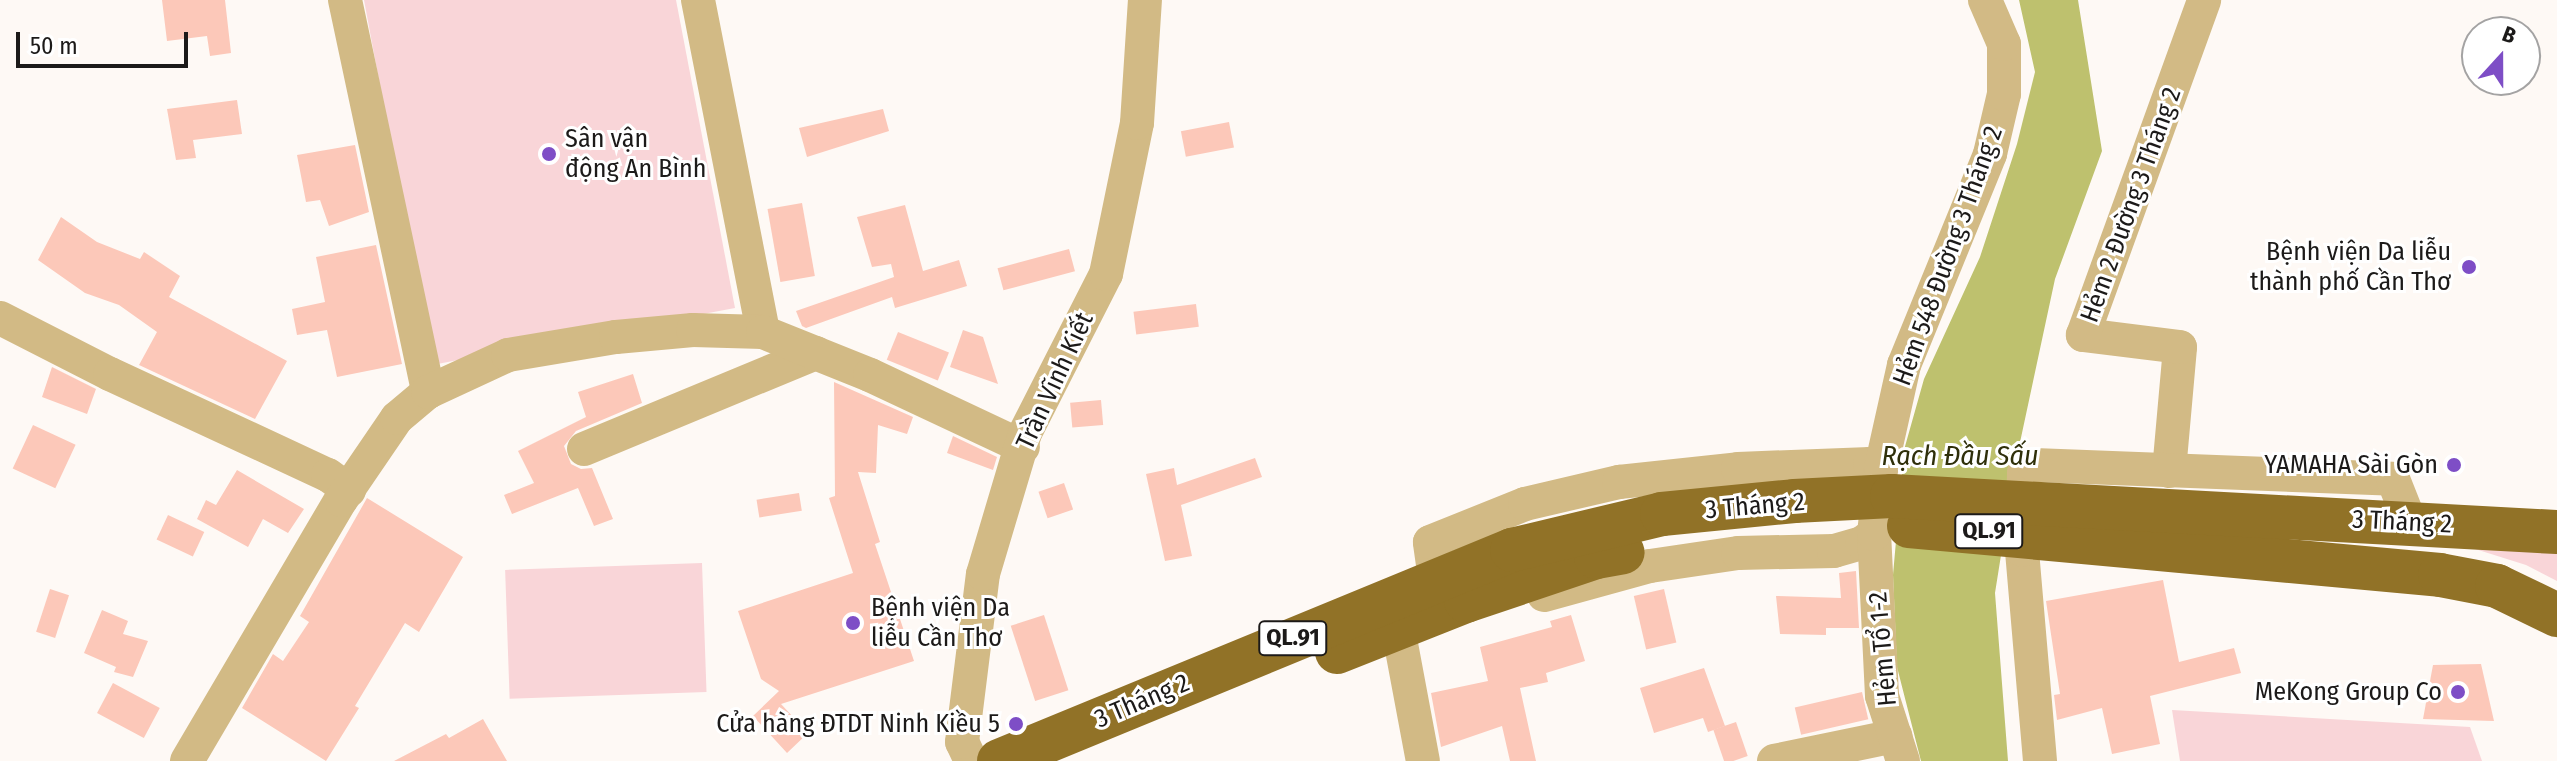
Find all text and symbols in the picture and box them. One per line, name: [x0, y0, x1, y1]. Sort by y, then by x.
scale bar: [20, 16, 192, 66]
north arrow: [2461, 16, 2541, 96]
text: B: [2498, 20, 2520, 50]
text: 50 m: [30, 32, 78, 60]
street label: Hẻm 2 Đường 3 Tháng 2: [2074, 83, 2188, 327]
street label: Hẻm 548 Đường 3 Tháng 2: [1887, 122, 2009, 390]
place label: Sân vận động An Bình: [565, 123, 706, 184]
marker: Sân vận động An Bình: [540, 145, 558, 163]
place label: Bệnh viện Da liễu thành phố Cần Thơ: [2250, 236, 2451, 298]
marker: Bệnh viện Da liễu thành phố Cần Thơ: [2458, 256, 2480, 278]
street label: Trần Vĩnh Kiết: [1010, 308, 1100, 454]
water label: Rạch Đầu Sấu: [1881, 439, 2039, 473]
place label: YAMAHA Sài Gòn: [2264, 449, 2438, 481]
marker: YAMAHA Sài Gòn: [2445, 456, 2463, 474]
street label: 3 Tháng 2: [1704, 486, 1806, 526]
street label: 3 Tháng 2: [2351, 504, 2453, 540]
road number: QL.91: [1953, 511, 2025, 551]
street label: Hẻm Tổ 1-2: [1862, 591, 1904, 707]
place label: Bệnh viện Da liễu Cần Thơ: [871, 592, 1010, 654]
marker: Bệnh viện Da liễu Cần Thơ: [842, 612, 864, 634]
road number: QL.91: [1257, 618, 1329, 658]
street label: 3 Tháng 2: [1090, 667, 1194, 735]
place label: MeKong Group Co: [2255, 676, 2442, 708]
marker: MeKong Group Co: [2449, 683, 2467, 701]
place label: Cửa hàng ĐTDT Ninh Kiều 5: [716, 708, 1000, 740]
marker: Cửa hàng ĐTDT Ninh Kiều 5: [1007, 715, 1025, 733]

